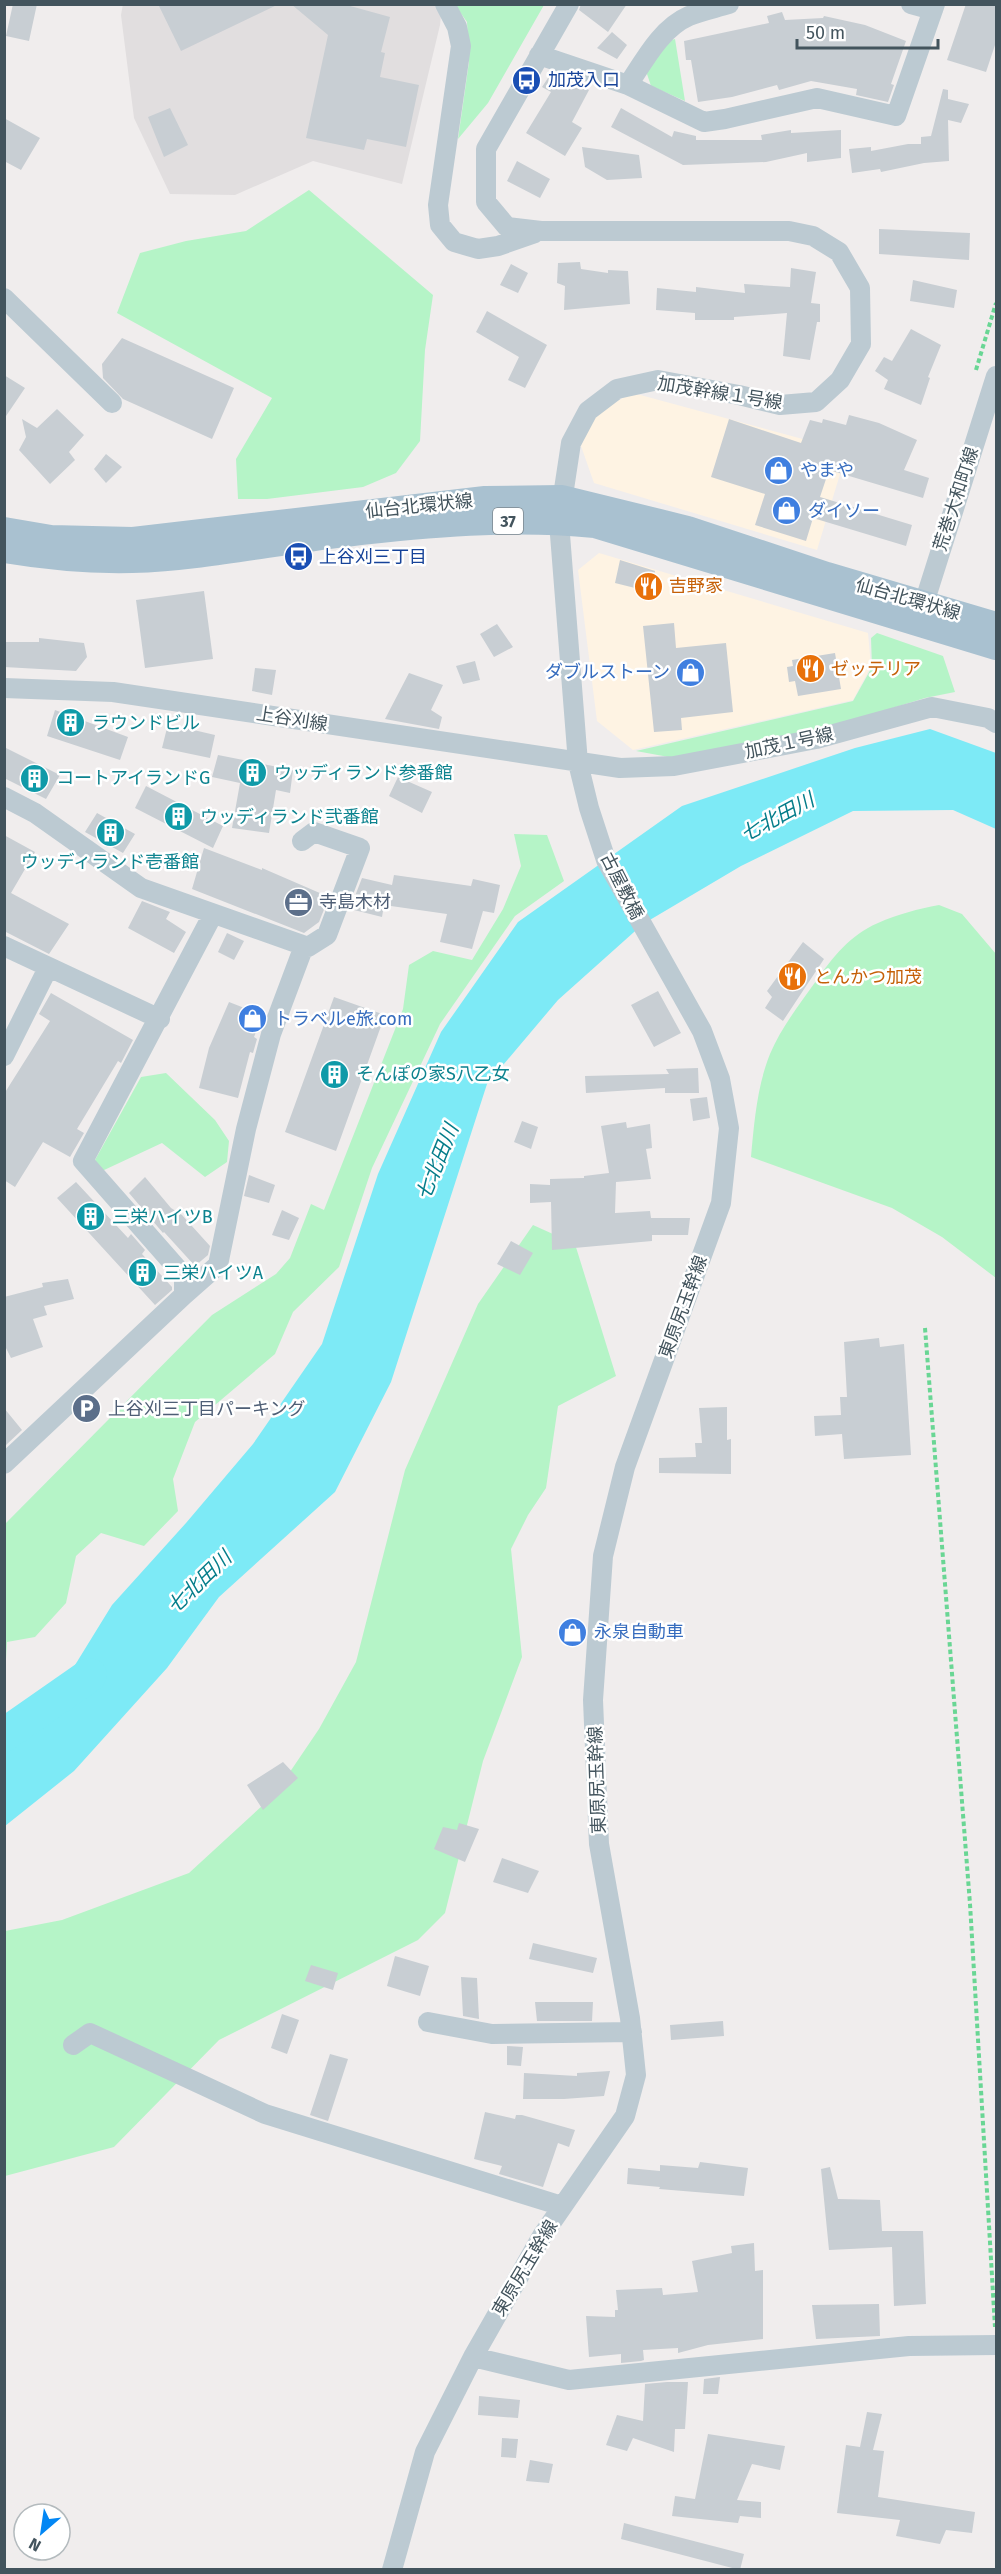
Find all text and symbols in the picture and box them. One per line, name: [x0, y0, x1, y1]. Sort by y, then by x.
scale bar: [797, 12, 938, 50]
text: 50 m: [806, 22, 845, 44]
bus stop icon: 加茂入口: [511, 64, 543, 96]
place label: 加茂入口: [548, 69, 620, 91]
street label: 加茂幹線１号線: [656, 372, 784, 414]
street label: 荒巻大和町線: [929, 444, 983, 554]
shop icon: やまや: [763, 454, 795, 486]
place label: やまや: [800, 459, 854, 481]
street label: 仙台北環状線: [364, 489, 474, 523]
shop icon: ダイソー: [771, 495, 803, 527]
place label: ダイソー: [808, 500, 880, 522]
road number: 37: [493, 508, 523, 534]
bus stop icon: 上谷刈三丁目: [282, 541, 314, 573]
place label: 上谷刈三丁目: [319, 546, 427, 568]
restaurant icon: 吉野家: [632, 570, 664, 602]
street label: 仙台北環状線: [853, 574, 963, 624]
place label: 吉野家: [669, 575, 723, 597]
restaurant icon: ゼッテリア: [794, 653, 826, 685]
shop icon: ダブルストーン: [675, 656, 707, 688]
place label: ゼッテリア: [831, 658, 921, 680]
place label: ダブルストーン: [545, 661, 670, 683]
street label: 上谷刈線: [255, 703, 329, 735]
building icon: ラウンドビル: [55, 707, 87, 739]
place label: ラウンドビル: [92, 712, 200, 734]
street label: 加茂１号線: [743, 723, 835, 763]
building icon: ウッディランド参番館: [237, 757, 269, 789]
building icon: コートアイランドG: [19, 762, 51, 794]
place label: ウッディランド参番館: [274, 762, 453, 784]
place label: コートアイランドG: [56, 767, 210, 789]
water label: 七北田川: [736, 787, 820, 846]
building icon: ウッディランド弐番館: [163, 801, 195, 833]
place label: ウッディランド弐番館: [200, 806, 379, 828]
building icon: ウッディランド壱番館: [94, 817, 126, 849]
street label: 古屋敷橋: [596, 849, 648, 923]
place label: ウッディランド壱番館: [21, 851, 199, 873]
office icon: 寺島木材: [282, 886, 314, 918]
place label: 寺島木材: [319, 891, 391, 913]
restaurant icon: とんかつ加茂: [777, 961, 809, 993]
place label: とんかつ加茂: [814, 966, 922, 988]
shop icon: トラベルe旅.com: [237, 1003, 269, 1035]
place label: トラベルe旅.com: [274, 1008, 412, 1030]
building icon: そんぽの家S八乙女: [319, 1058, 351, 1090]
place label: そんぽの家S八乙女: [356, 1063, 510, 1085]
water label: 七北田川: [411, 1119, 464, 1204]
building icon: 三栄ハイツB: [75, 1201, 107, 1233]
place label: 三栄ハイツB: [112, 1206, 213, 1228]
street label: 東原尻玉幹線: [654, 1252, 712, 1362]
building icon: 三栄ハイツA: [126, 1257, 158, 1289]
place label: 三栄ハイツA: [163, 1262, 264, 1284]
parking icon: 上谷刈三丁目パーキング: [71, 1393, 103, 1425]
place label: 上谷刈三丁目パーキング: [108, 1398, 305, 1420]
water label: 七北田川: [162, 1544, 238, 1618]
shop icon: 永泉自動車: [557, 1616, 589, 1648]
place label: 永泉自動車: [594, 1621, 684, 1643]
street label: 東原尻玉幹線: [584, 1726, 610, 1834]
street label: 東原尻玉幹線: [488, 2216, 562, 2320]
north arrow: [12, 2502, 72, 2562]
text: N: [26, 2534, 44, 2556]

